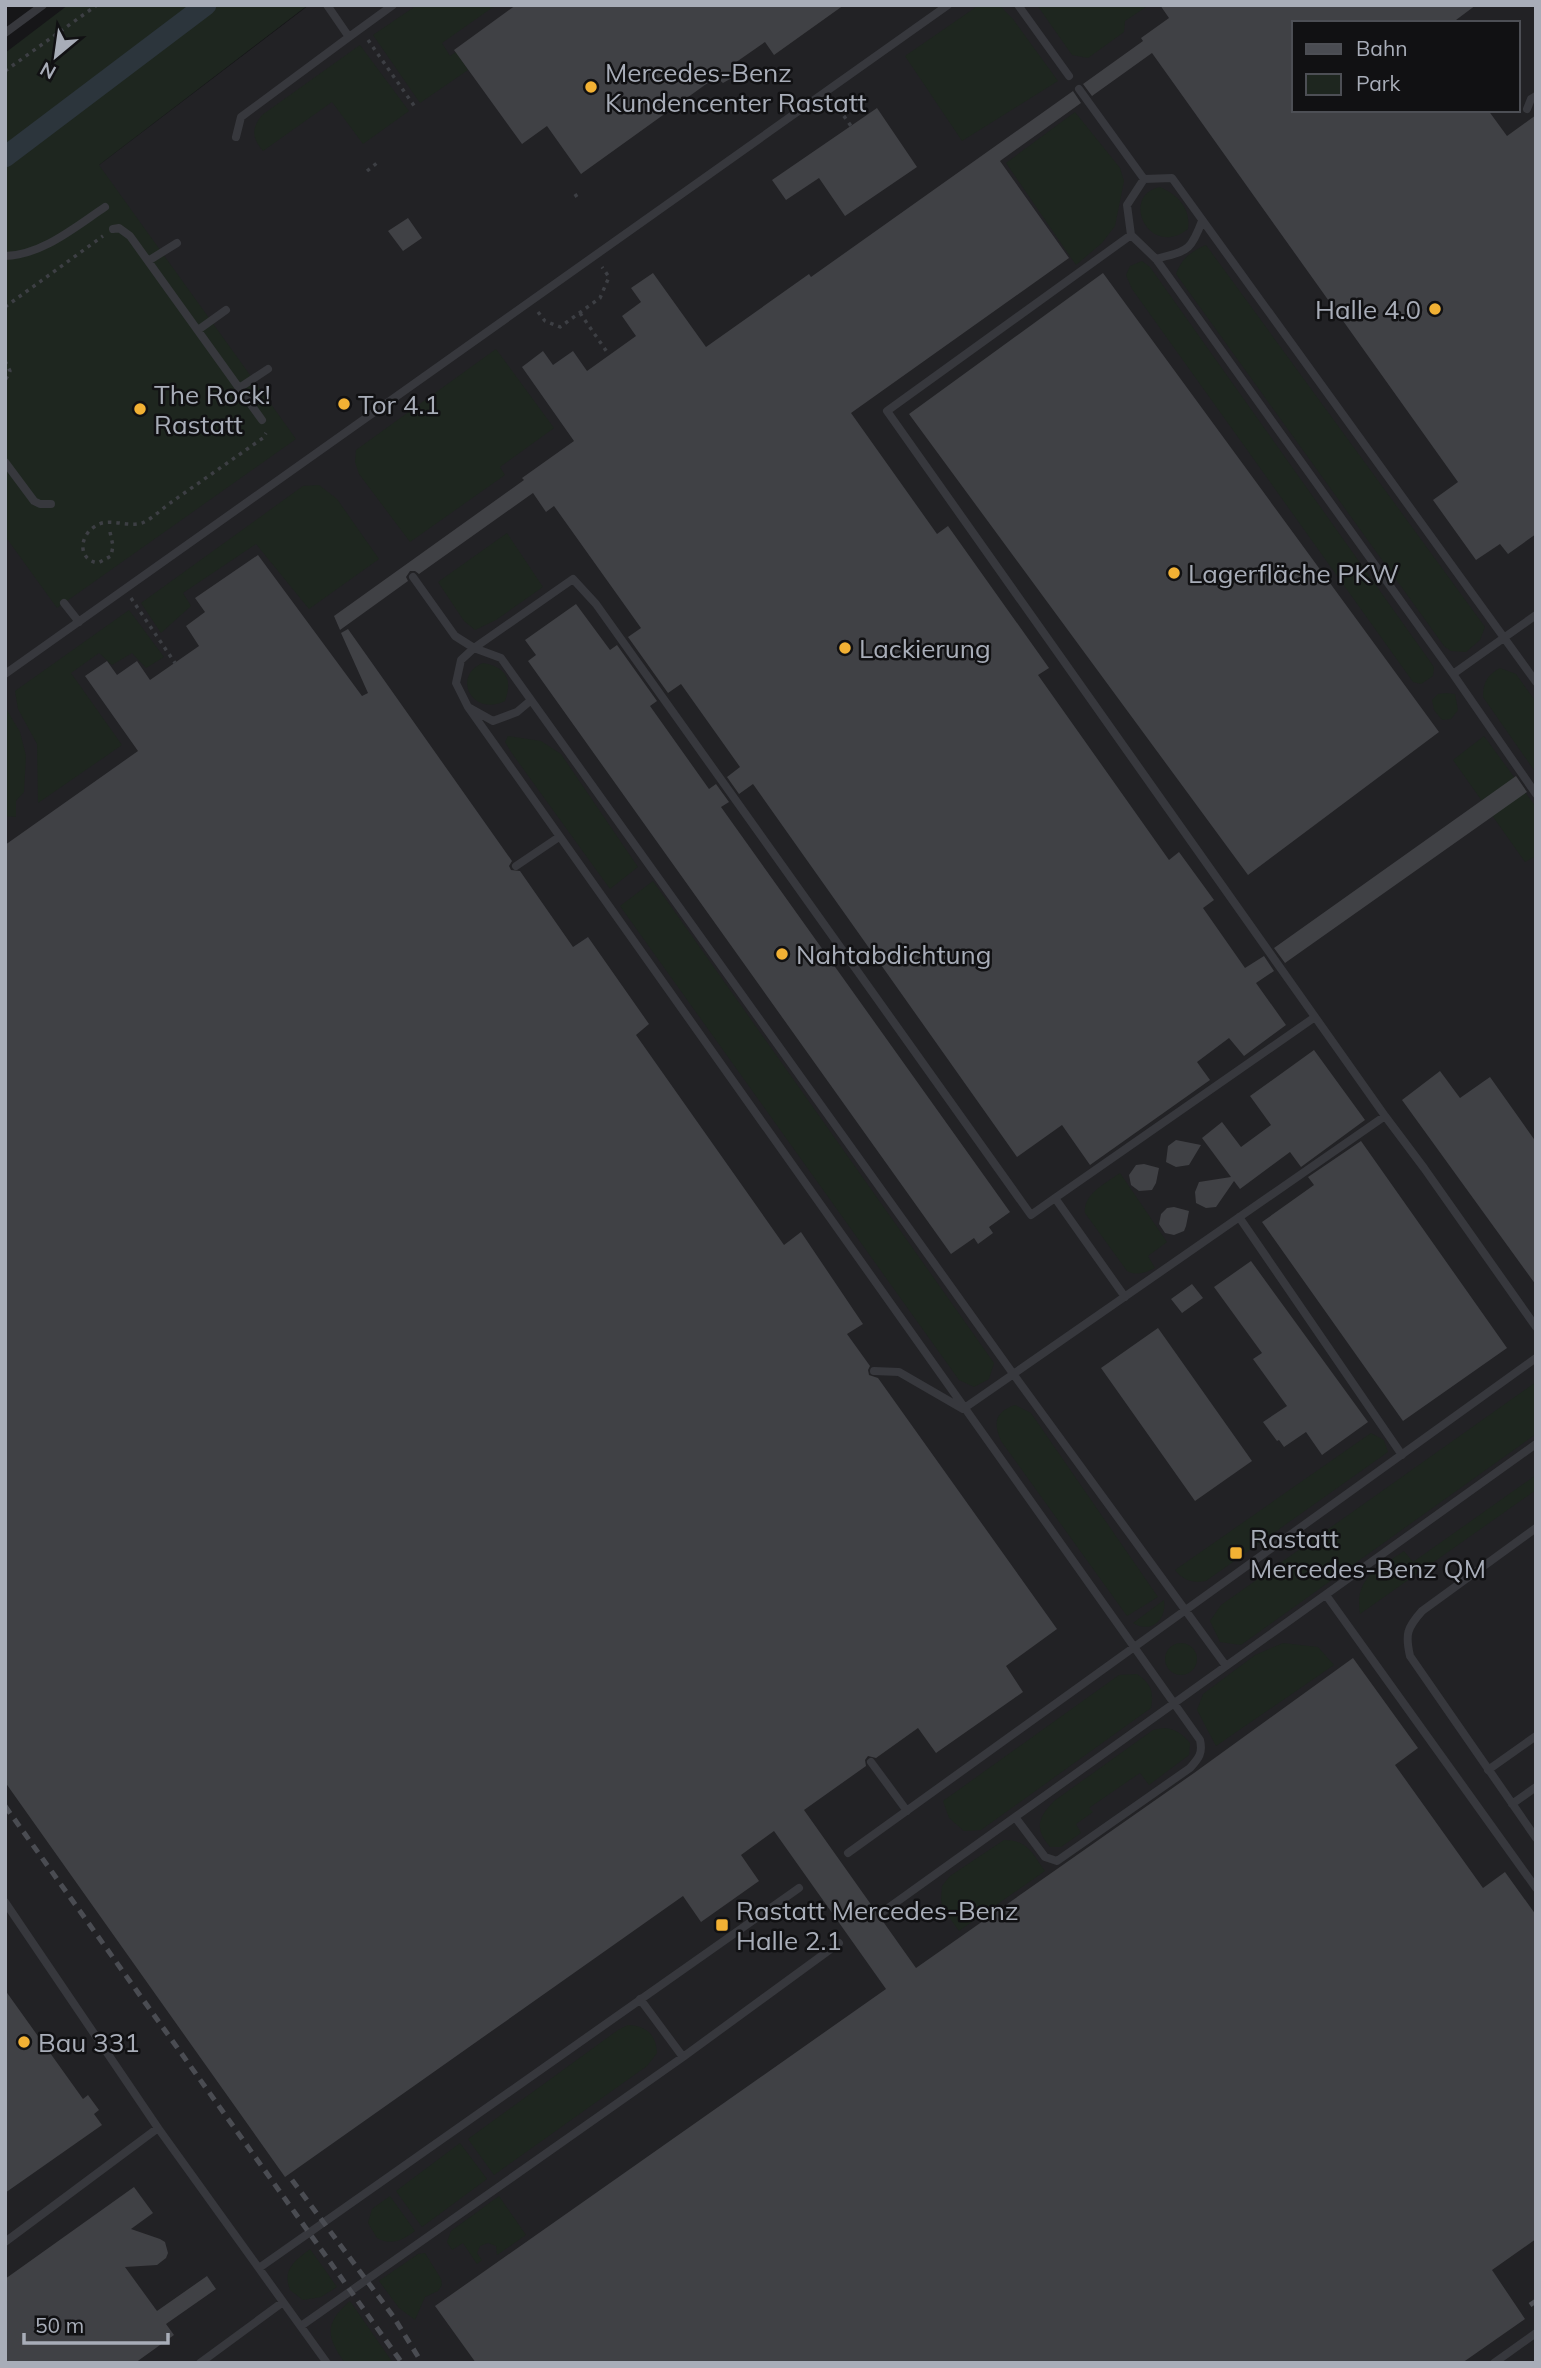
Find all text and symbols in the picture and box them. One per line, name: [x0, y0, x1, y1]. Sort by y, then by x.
north arrow: [21, 21, 91, 91]
legend: [1292, 21, 1520, 112]
text: Bahn: [1356, 35, 1408, 61]
place label: Mercedes-Benz Kundencenter Rastatt: [605, 56, 867, 119]
text: N: [36, 57, 60, 85]
text: Park: [1356, 70, 1400, 96]
marker: Mercedes-Benz Kundencenter Rastatt: [583, 79, 599, 95]
place label: Halle 4.0: [1315, 293, 1421, 326]
marker: Halle 4.0: [1427, 301, 1443, 317]
place label: The Rock! Rastatt: [154, 378, 271, 441]
place label: Tor 4.1: [358, 388, 440, 421]
marker: Tor 4.1: [336, 396, 352, 412]
marker: The Rock! Rastatt: [132, 401, 148, 417]
place label: Lagerfläche PKW: [1188, 557, 1399, 590]
marker: Lagerfläche PKW: [1166, 565, 1182, 581]
place label: Lackierung: [859, 632, 991, 665]
marker: Lackierung: [837, 640, 853, 656]
place label: Nahtabdichtung: [796, 938, 991, 971]
marker: Nahtabdichtung: [774, 946, 790, 962]
place label: Rastatt Mercedes-Benz QM: [1250, 1522, 1486, 1585]
marker: Rastatt Mercedes-Benz QM: [1228, 1545, 1244, 1561]
place label: Rastatt Mercedes-Benz Halle 2.1: [736, 1894, 1018, 1957]
marker: Rastatt Mercedes-Benz Halle 2.1: [714, 1917, 730, 1933]
place label: Bau 331: [38, 2026, 140, 2059]
marker: Bau 331: [16, 2034, 32, 2050]
scale bar: [24, 2302, 168, 2346]
text: 50 m: [35, 2312, 84, 2338]

